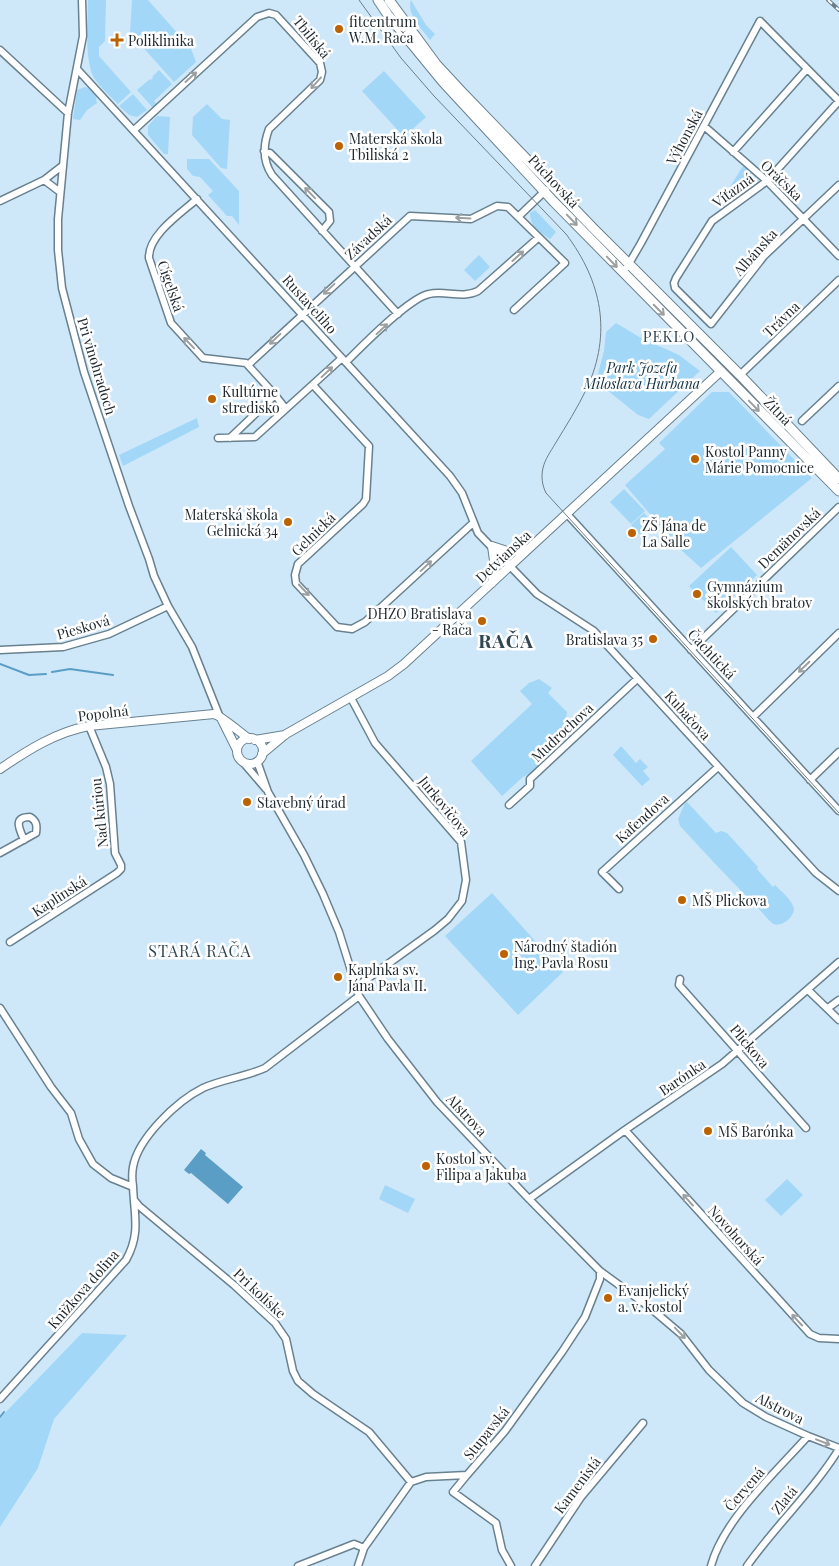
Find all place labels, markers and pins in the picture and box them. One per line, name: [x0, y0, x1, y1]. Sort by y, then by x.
place label: fitcentrum W.M. Rača: [348, 12, 417, 47]
marker: fitcentrum W.M. Rača: [333, 23, 345, 35]
place label: Poliklinika: [128, 31, 194, 50]
marker: Poliklinika: [110, 33, 124, 47]
place label: Materská škola Tbiliská 2: [349, 129, 443, 164]
marker: Materská škola Tbiliská 2: [333, 140, 345, 152]
place label: Kultúrne stredisko: [222, 382, 280, 417]
marker: Kultúrne stredisko: [206, 393, 218, 405]
place label: Kostol Panny Márie Pomocnice: [705, 442, 814, 477]
marker: Kostol Panny Márie Pomocnice: [689, 453, 701, 465]
place label: Materská škola Gelnická 34: [184, 505, 278, 540]
marker: Materská škola Gelnická 34: [282, 516, 294, 528]
place label: ZŠ Jána de La Salle: [642, 516, 706, 551]
marker: ZŠ Jána de La Salle: [626, 527, 638, 539]
place label: Gymnázium školských bratov: [707, 577, 812, 612]
marker: Gymnázium školských bratov: [691, 588, 703, 600]
place label: DHZO Bratislava - Rača: [367, 604, 472, 639]
marker: DHZO Bratislava - Rača: [476, 615, 488, 627]
place label: Bratislava 35: [566, 630, 643, 649]
marker: Bratislava 35: [647, 633, 659, 645]
place label: Stavebný úrad: [257, 793, 346, 812]
marker: Stavebný úrad: [241, 796, 253, 808]
place label: MŠ Plickova: [692, 891, 767, 910]
marker: MŠ Plickova: [676, 894, 688, 906]
place label: Národný štadión Ing. Pavla Rosu: [514, 937, 618, 972]
marker: Národný štadión Ing. Pavla Rosu: [498, 948, 510, 960]
place label: Kaplnka sv. Jána Pavla II.: [347, 960, 427, 995]
marker: Kaplnka sv. Jána Pavla II.: [332, 971, 344, 983]
place label: MŠ Barónka: [718, 1122, 793, 1141]
marker: MŠ Barónka: [702, 1125, 714, 1137]
place label: Kostol sv. Filipa a Jakuba: [436, 1149, 527, 1184]
marker: Kostol sv. Filipa a Jakuba: [420, 1160, 432, 1172]
place label: Evanjelický a. v. kostol: [618, 1281, 689, 1316]
marker: Evanjelický a. v. kostol: [602, 1292, 614, 1304]

